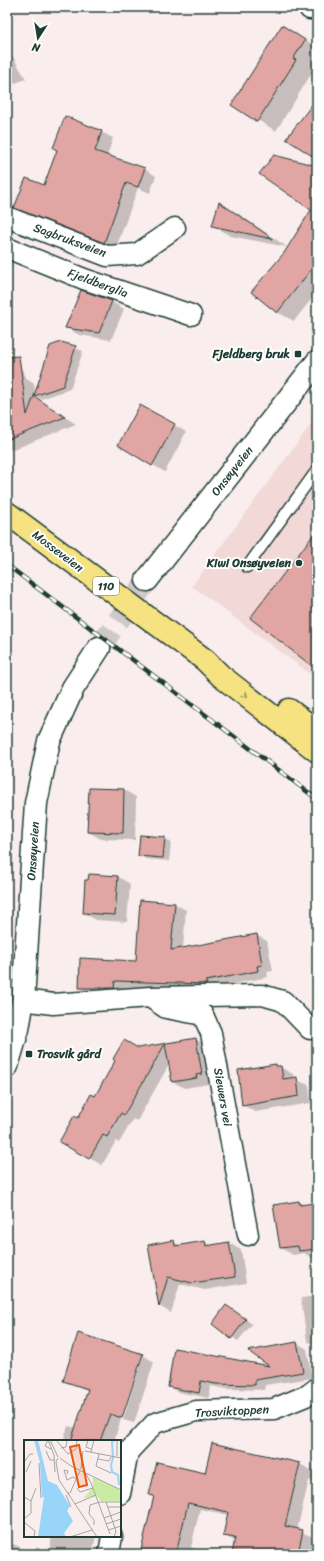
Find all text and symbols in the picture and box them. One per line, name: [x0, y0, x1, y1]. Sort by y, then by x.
north arrow: [18, 18, 58, 58]
text: N: [30, 37, 43, 58]
street label: Sagbruksveien: [30, 217, 110, 264]
street label: Fjeldberglia: [65, 262, 131, 304]
place label: Fjeldberg bruk: [211, 343, 291, 365]
marker: Fjeldberg bruk: [293, 349, 303, 359]
street label: Onsøyveien: [205, 440, 259, 501]
street label: Mosseveien: [27, 524, 89, 578]
place label: Kiwi Onsøyveien: [206, 552, 291, 574]
marker: Kiwi Onsøyveien: [294, 558, 304, 568]
road number: 110: [93, 577, 119, 595]
one-way arrow: [240, 690, 247, 697]
street label: Onsøyveien: [20, 820, 46, 881]
place label: Trosvik gård: [37, 1043, 103, 1065]
marker: Trosvik gård: [24, 1049, 34, 1059]
street label: Siewers vei: [207, 1066, 239, 1129]
street label: Trosviktoppen: [195, 1398, 270, 1424]
inset map: [24, 1440, 121, 1537]

